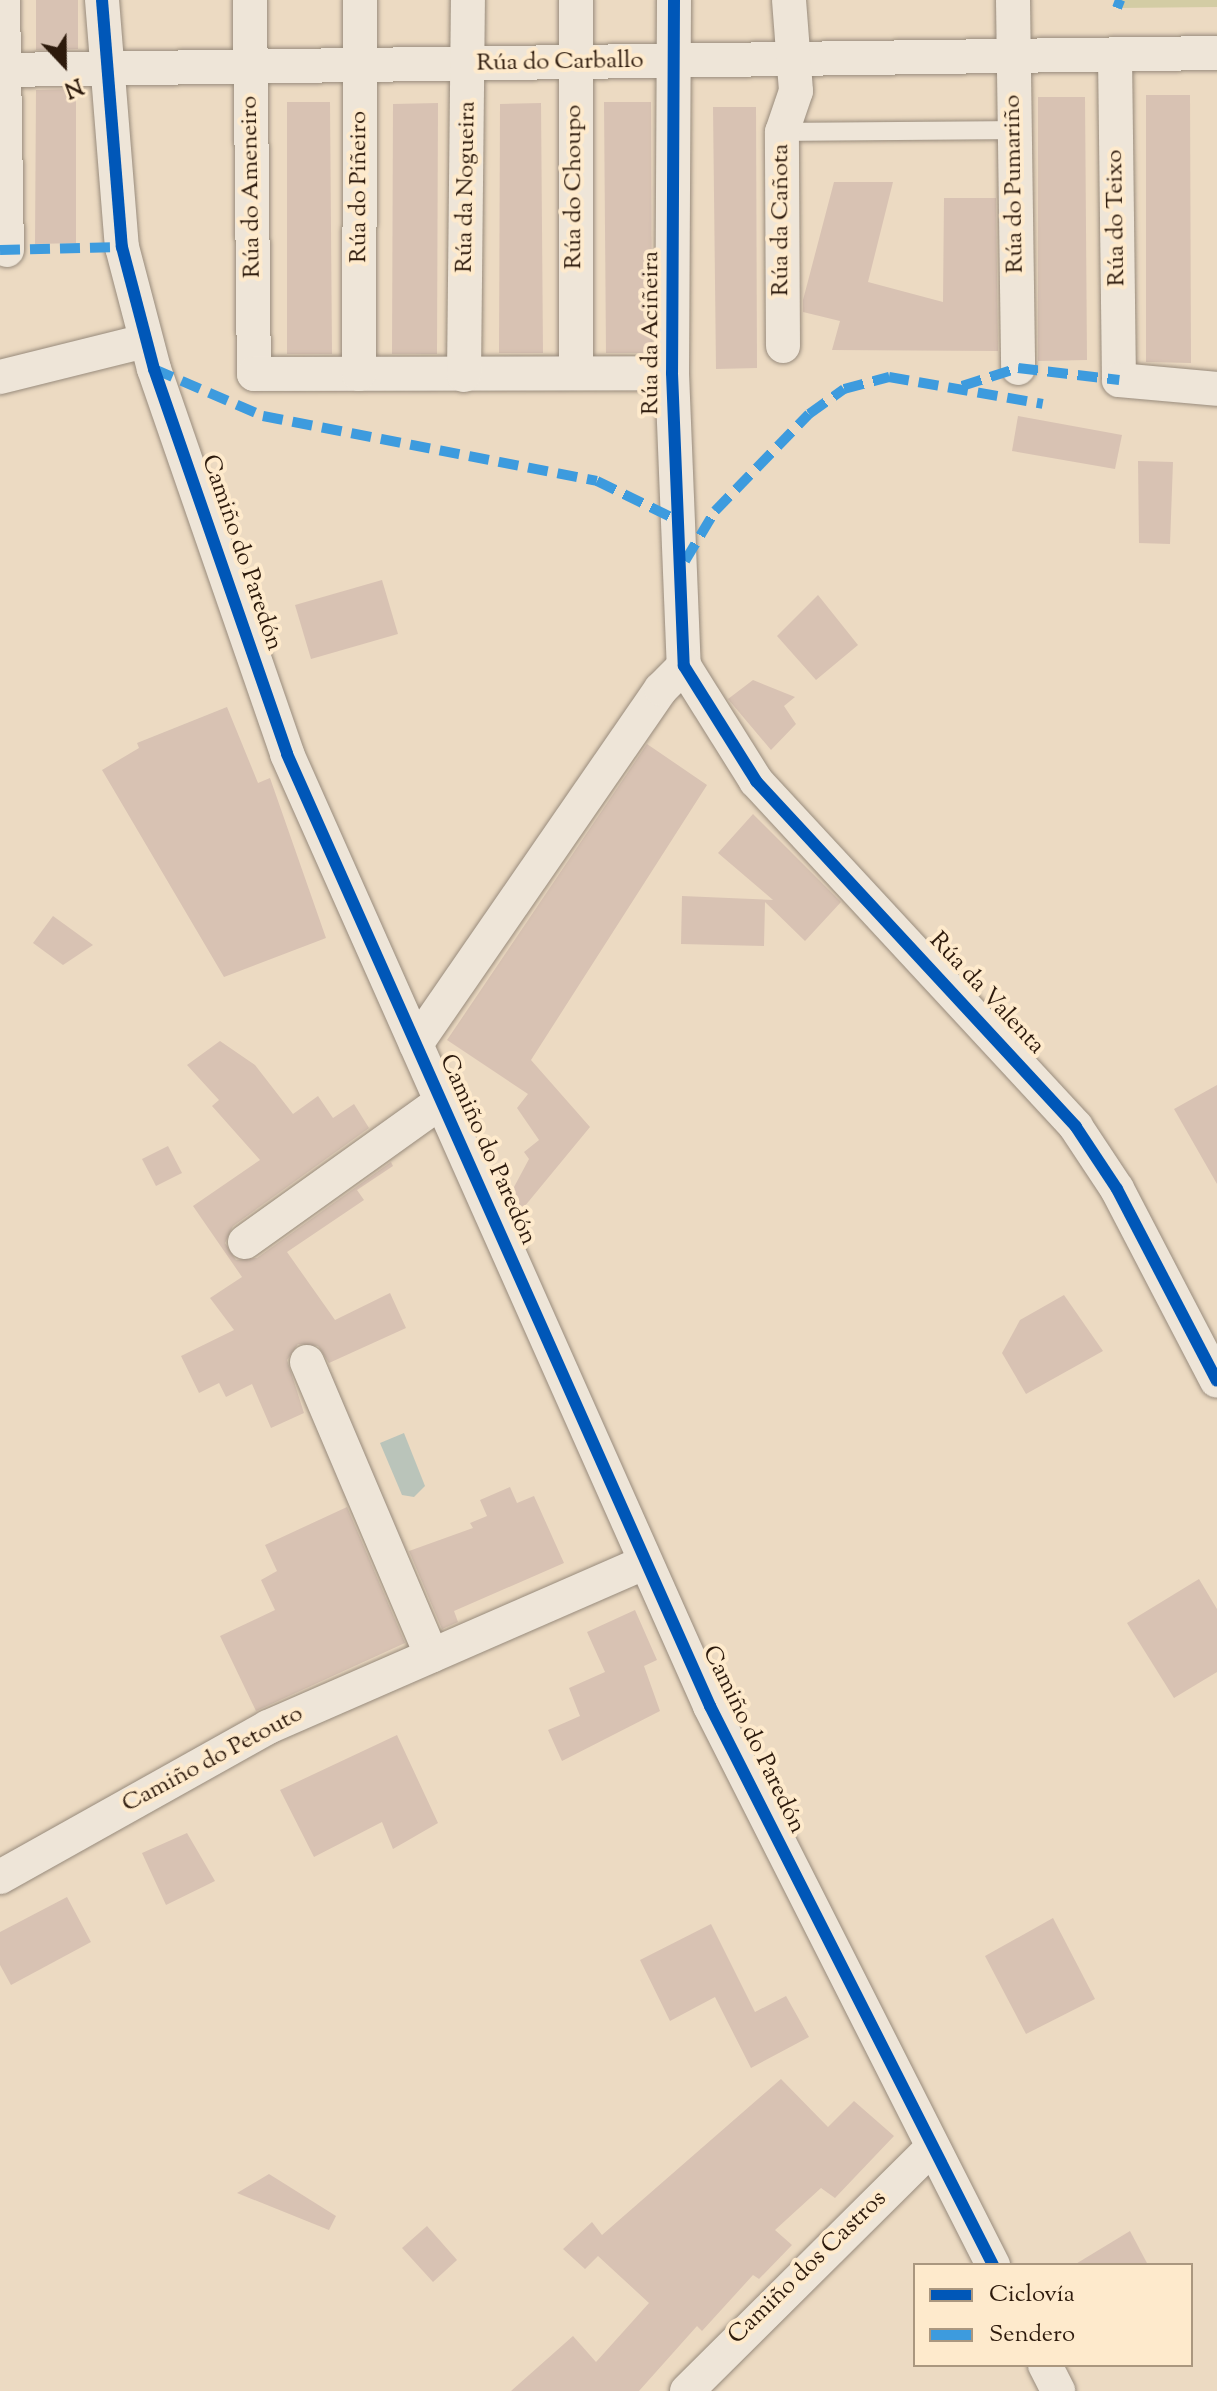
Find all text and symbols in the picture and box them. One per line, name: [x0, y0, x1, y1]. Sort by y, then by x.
north arrow: [24, 24, 104, 104]
street label: Rúa do Carballo: [476, 47, 644, 79]
text: N: [59, 68, 87, 104]
street label: Rúa do Pumariño: [999, 94, 1031, 274]
street label: Rúa do Ameneiro: [236, 96, 268, 278]
street label: Rúa da Nogueira: [451, 101, 483, 273]
street label: Rúa do Choupo: [561, 105, 589, 269]
street label: Rúa do Piñeiro: [346, 111, 374, 263]
street label: Rúa da Cañota: [768, 144, 796, 296]
street label: Rúa do Teixo: [1101, 149, 1133, 287]
street label: Rúa da Aciñeira: [638, 251, 666, 415]
street label: Camiño do Paredón: [194, 451, 288, 655]
street label: Rúa da Valenta: [922, 927, 1050, 1061]
street label: Camiño do Paredón: [432, 1050, 542, 1250]
street label: Camiño do Paredón: [695, 1641, 811, 1839]
street label: Camiño do Petouto: [118, 1700, 308, 1820]
street label: Camiño dos Castros: [723, 2185, 893, 2351]
legend: [913, 2263, 1193, 2367]
text: Ciclovía: [989, 2278, 1075, 2312]
text: Sendero: [989, 2318, 1075, 2352]

